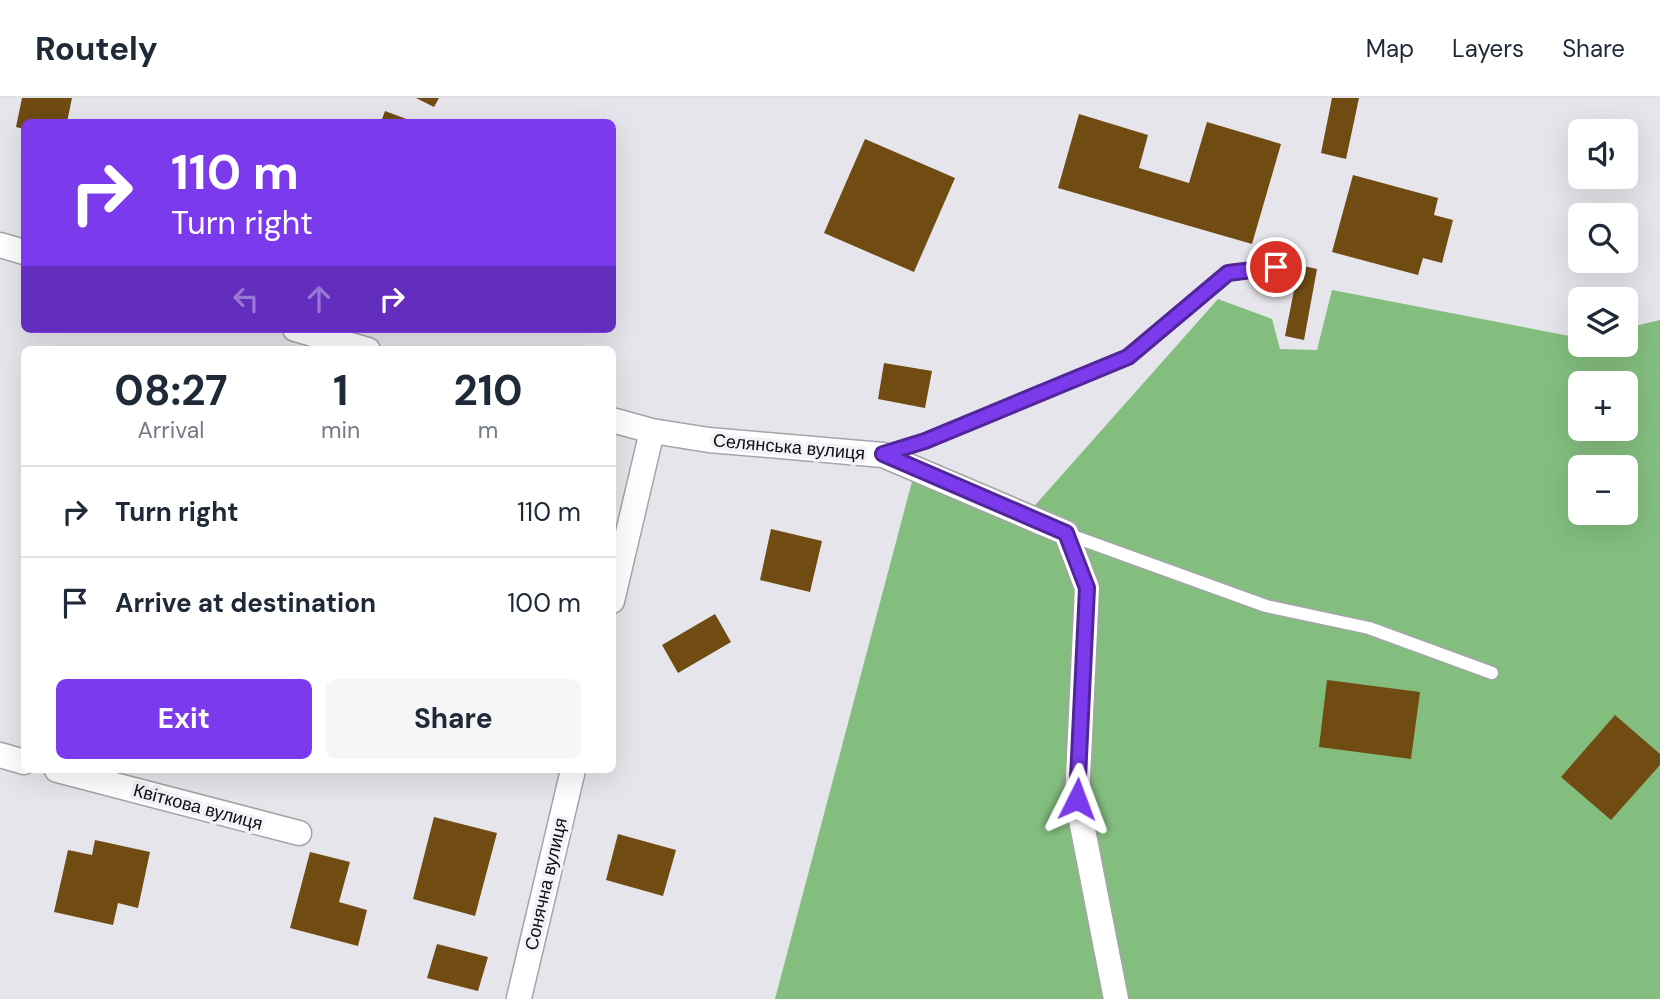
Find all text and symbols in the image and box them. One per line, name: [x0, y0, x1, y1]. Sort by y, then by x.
text: Routely: [35, 27, 158, 70]
text: Map: [1366, 33, 1414, 64]
text: Layers: [1452, 33, 1524, 64]
text: Share: [1562, 33, 1625, 64]
map controls: [1568, 119, 1638, 525]
button: sound: [1568, 119, 1638, 189]
text: 110 m: [171, 140, 299, 204]
icon: right: [56, 147, 147, 238]
text: Turn right: [171, 202, 313, 244]
button: search: [1568, 203, 1638, 273]
pin: [1246, 237, 1306, 297]
icon: arrive: [1257, 248, 1295, 286]
icon: left: [227, 280, 265, 318]
icon: ahead: [300, 280, 338, 318]
icon: right: [373, 280, 411, 318]
button: layers: [1568, 287, 1638, 357]
text: 08:27: [114, 363, 228, 418]
text: 1: [333, 363, 348, 418]
text: 210: [454, 363, 523, 418]
button: +: [1568, 371, 1638, 441]
text: Arrival: [137, 415, 204, 445]
text: min: [321, 415, 360, 445]
text: m: [478, 415, 498, 445]
street label: Селянська вулиця: [712, 428, 866, 466]
button: −: [1568, 455, 1638, 525]
icon: right: [56, 493, 94, 531]
text: Turn right: [115, 495, 239, 529]
text: 110 m: [517, 495, 581, 529]
icon: arrive: [56, 584, 94, 622]
text: Arrive at destination: [115, 586, 376, 620]
text: 100 m: [507, 586, 581, 620]
button: Exit: [56, 679, 312, 759]
button: Share: [326, 679, 581, 759]
position arrow: [1040, 762, 1114, 836]
street label: Квіткова вулиця: [131, 778, 265, 836]
street label: Сонячна вулиця: [519, 815, 573, 953]

